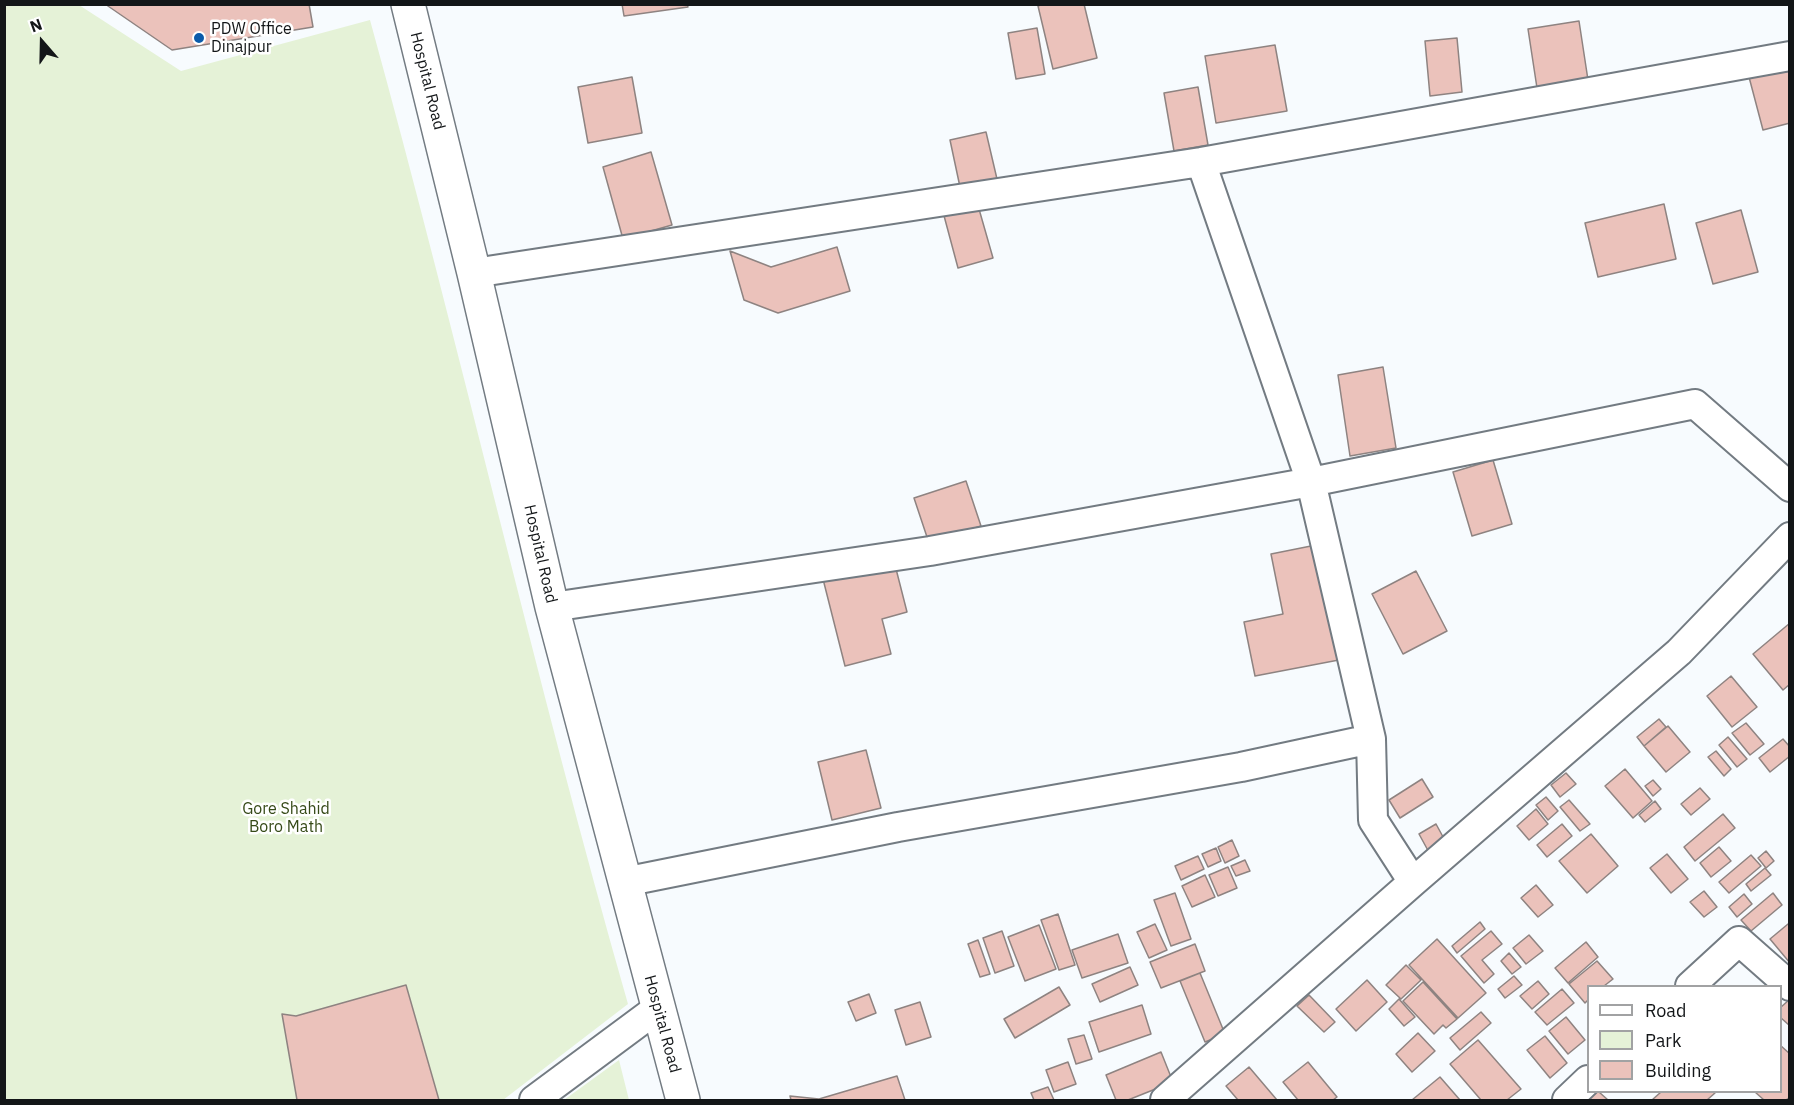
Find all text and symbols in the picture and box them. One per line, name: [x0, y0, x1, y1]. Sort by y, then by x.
north arrow: [12, 12, 72, 72]
text: N: [27, 14, 45, 36]
place label: PDW Office Dinajpur: [211, 19, 292, 57]
street label: Hospital Road: [406, 30, 448, 132]
marker: PDW Office Dinajpur: [192, 31, 206, 45]
street label: Hospital Road: [519, 503, 561, 605]
park label: Gore Shahid Boro Math: [242, 799, 330, 837]
street label: Hospital Road: [640, 973, 684, 1075]
legend: [1587, 985, 1782, 1093]
text: Road: [1645, 999, 1686, 1022]
text: Park: [1645, 1029, 1681, 1052]
text: Building: [1645, 1059, 1711, 1082]

